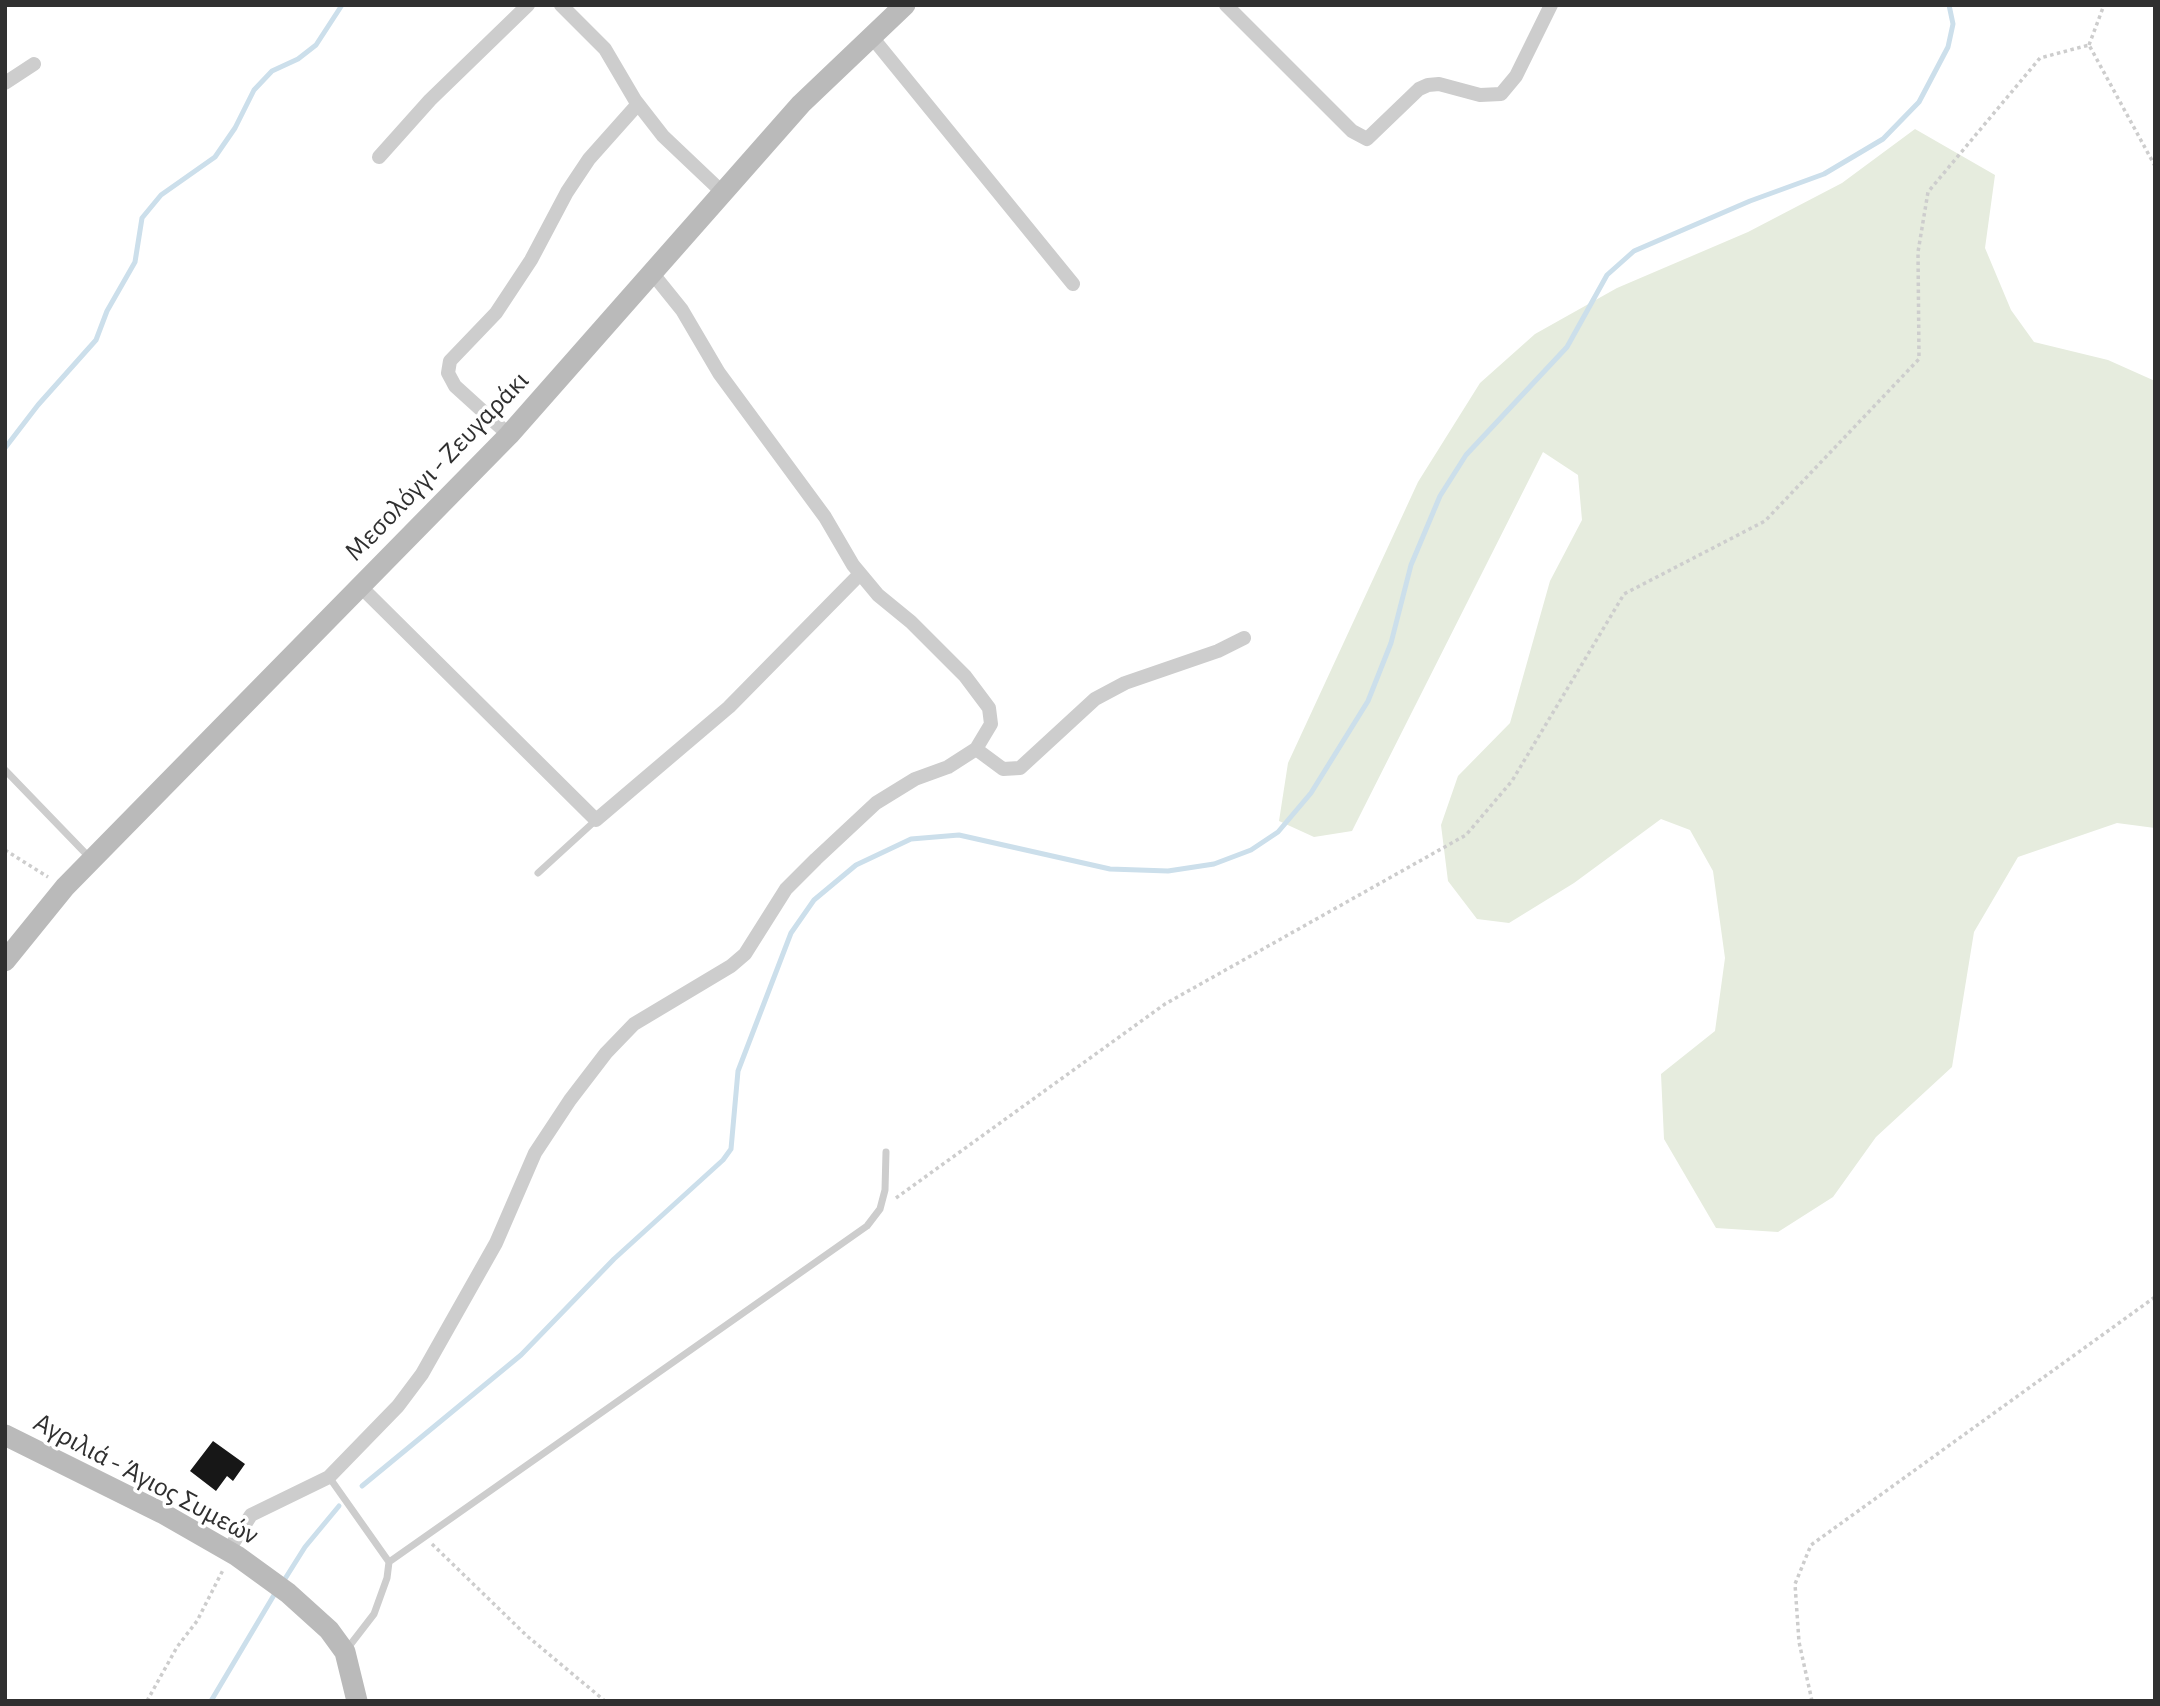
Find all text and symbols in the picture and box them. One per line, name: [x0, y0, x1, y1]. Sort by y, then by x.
street label: Μεσολόγγι - Ζευγαράκι: [338, 364, 536, 568]
street label: Αγριλιά - Άγιος Συμεών: [28, 1406, 264, 1552]

